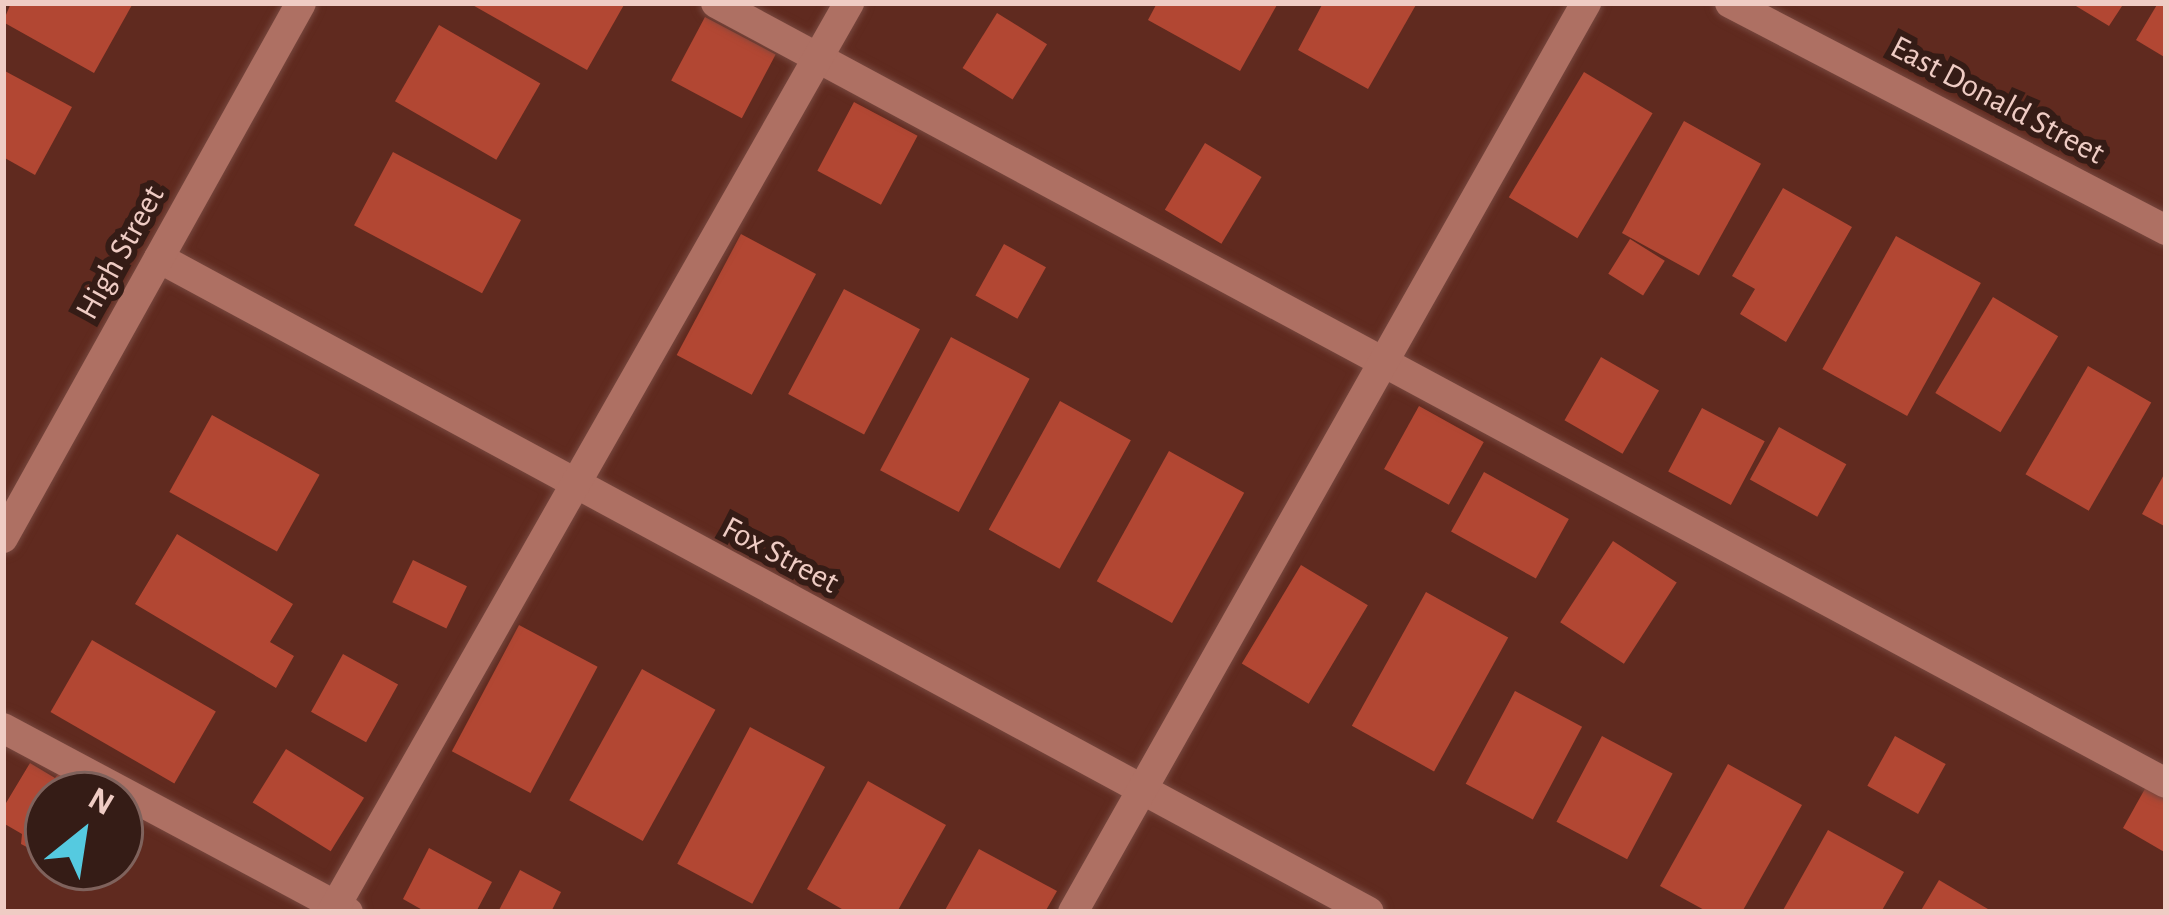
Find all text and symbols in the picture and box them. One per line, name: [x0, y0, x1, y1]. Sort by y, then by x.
street label: East Donald Street: [1883, 28, 2111, 174]
street label: High Street: [68, 179, 174, 327]
street label: Fox Street: [715, 509, 845, 603]
north arrow: [24, 771, 144, 891]
text: N: [83, 782, 119, 822]

